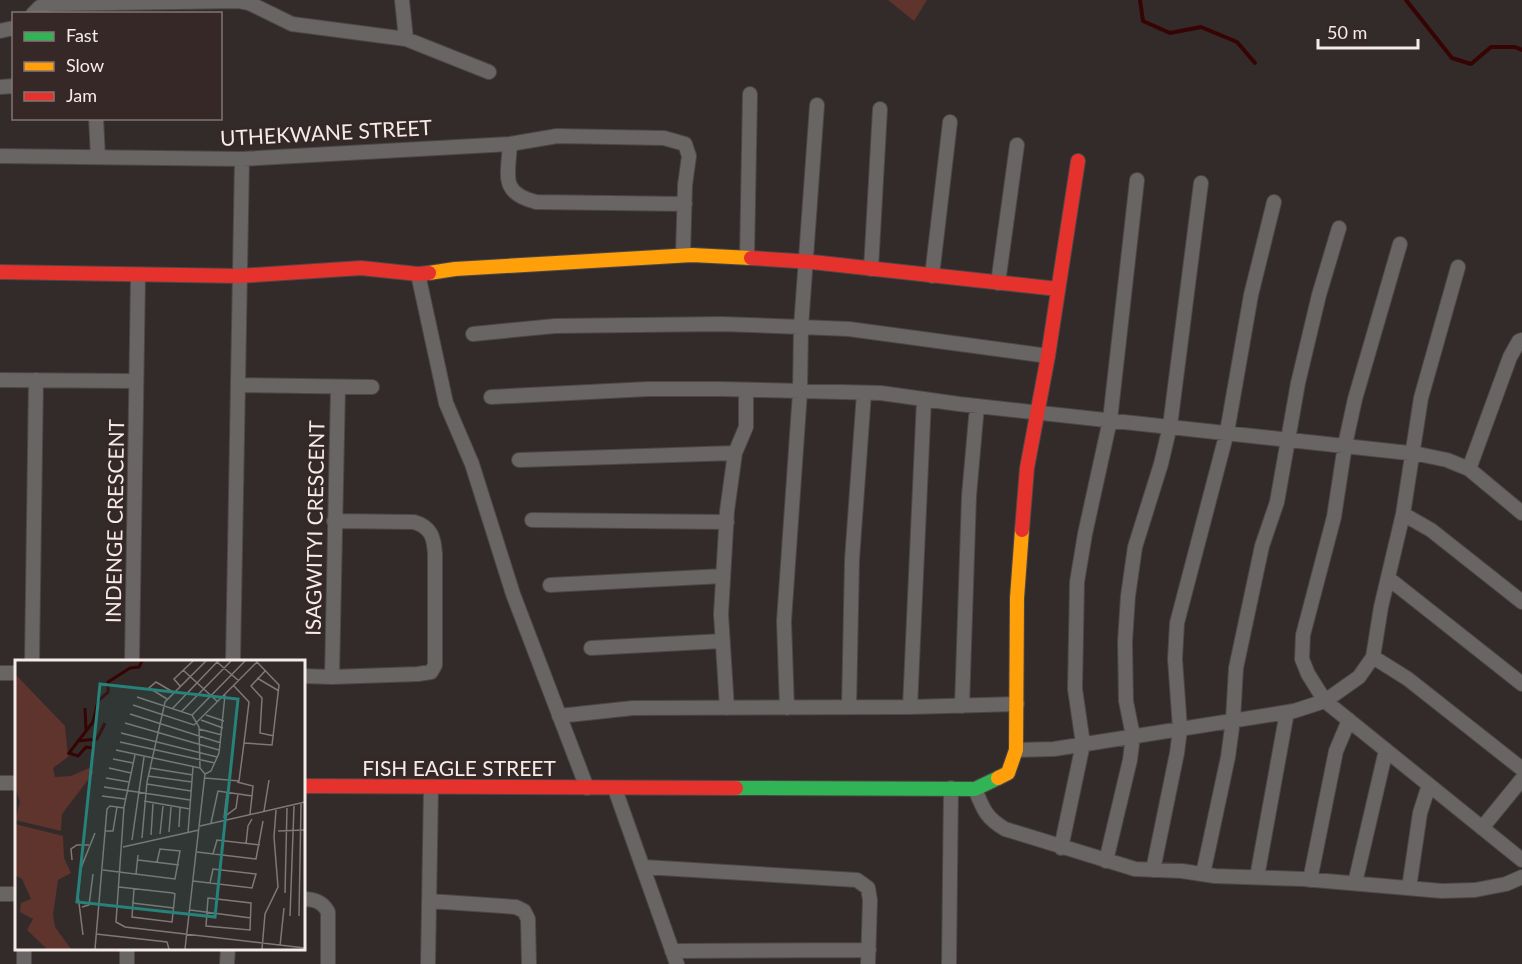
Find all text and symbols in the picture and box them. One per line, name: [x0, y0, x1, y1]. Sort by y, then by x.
legend: [12, 12, 222, 120]
scale bar: [1318, 12, 1418, 50]
text: 50 m: [1327, 21, 1367, 43]
text: Fast: [66, 24, 99, 46]
text: Slow: [66, 54, 104, 76]
text: Jam: [66, 84, 97, 106]
street label: UTHEKWANE STREET: [219, 114, 433, 150]
street label: INDENGE CRESCENT: [100, 418, 128, 623]
street label: ISAGWITYI CRESCENT: [300, 419, 328, 636]
inset map: [15, 660, 304, 949]
street label: FISH EAGLE STREET: [362, 755, 556, 780]

